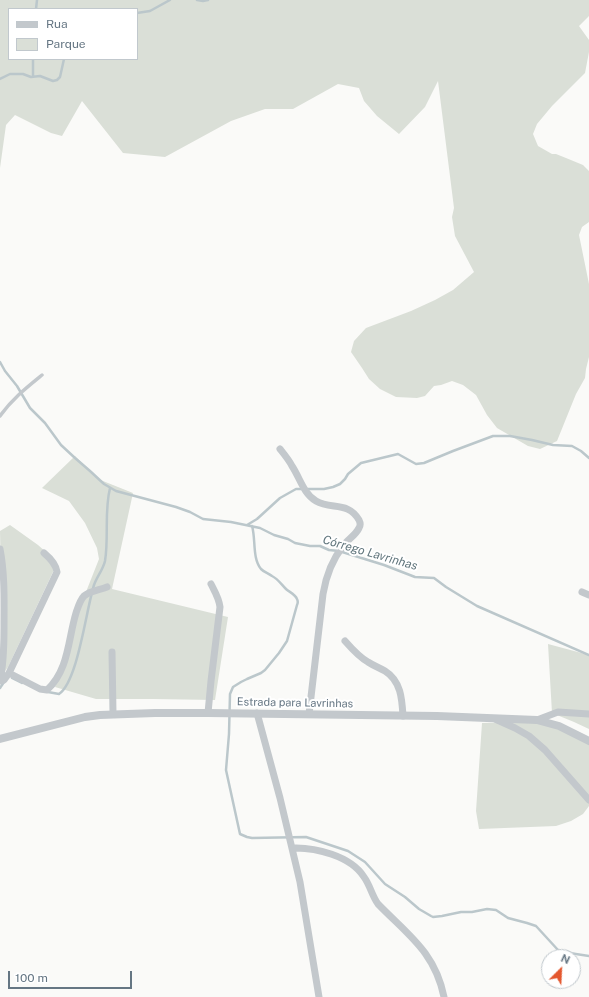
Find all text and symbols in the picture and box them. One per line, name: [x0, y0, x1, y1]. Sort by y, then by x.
legend: [8, 8, 138, 60]
text: Rua: [46, 17, 68, 31]
text: Parque: [46, 37, 86, 51]
water label: Córrego Lavrinhas: [321, 533, 419, 573]
street label: Estrada para Lavrinhas: [237, 695, 353, 711]
north arrow: [541, 949, 581, 989]
text: N: [559, 952, 572, 966]
scale bar: [10, 963, 134, 989]
text: 100 m: [15, 971, 48, 985]

